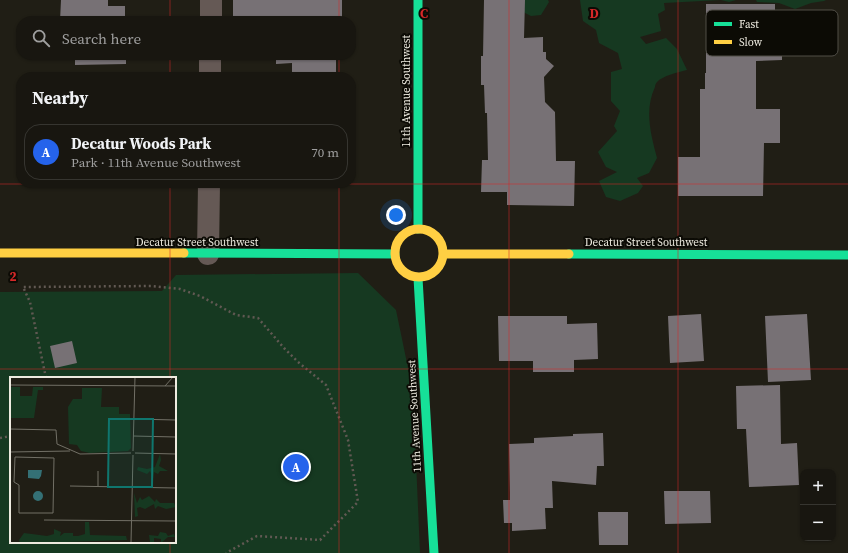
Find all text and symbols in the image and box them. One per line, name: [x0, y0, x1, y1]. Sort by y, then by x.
text: C: [420, 5, 428, 22]
text: D: [589, 5, 599, 22]
legend: [706, 10, 838, 56]
search box: [16, 16, 356, 60]
text: Fast: [739, 17, 759, 32]
icon: search: [30, 27, 52, 49]
text: Search here: [62, 28, 141, 49]
street label: 11th Avenue Southwest: [399, 34, 414, 147]
text: Slow: [739, 35, 763, 50]
text: Nearby: [32, 86, 88, 110]
text: Decatur Woods Park: [71, 133, 211, 154]
text: A: [42, 144, 50, 161]
text: 70 m: [311, 144, 339, 161]
text: Park · 11th Avenue Southwest: [71, 154, 240, 171]
your location: [386, 205, 406, 225]
street label: Decatur Street Southwest: [136, 235, 259, 250]
street label: Decatur Street Southwest: [585, 235, 708, 250]
text: 2: [9, 268, 17, 285]
street label: 11th Avenue Southwest: [404, 359, 425, 472]
inset map: [10, 377, 176, 543]
pin: A: [283, 452, 309, 482]
map controls: [800, 469, 836, 541]
button: +: [800, 469, 836, 505]
button: −: [800, 505, 836, 541]

